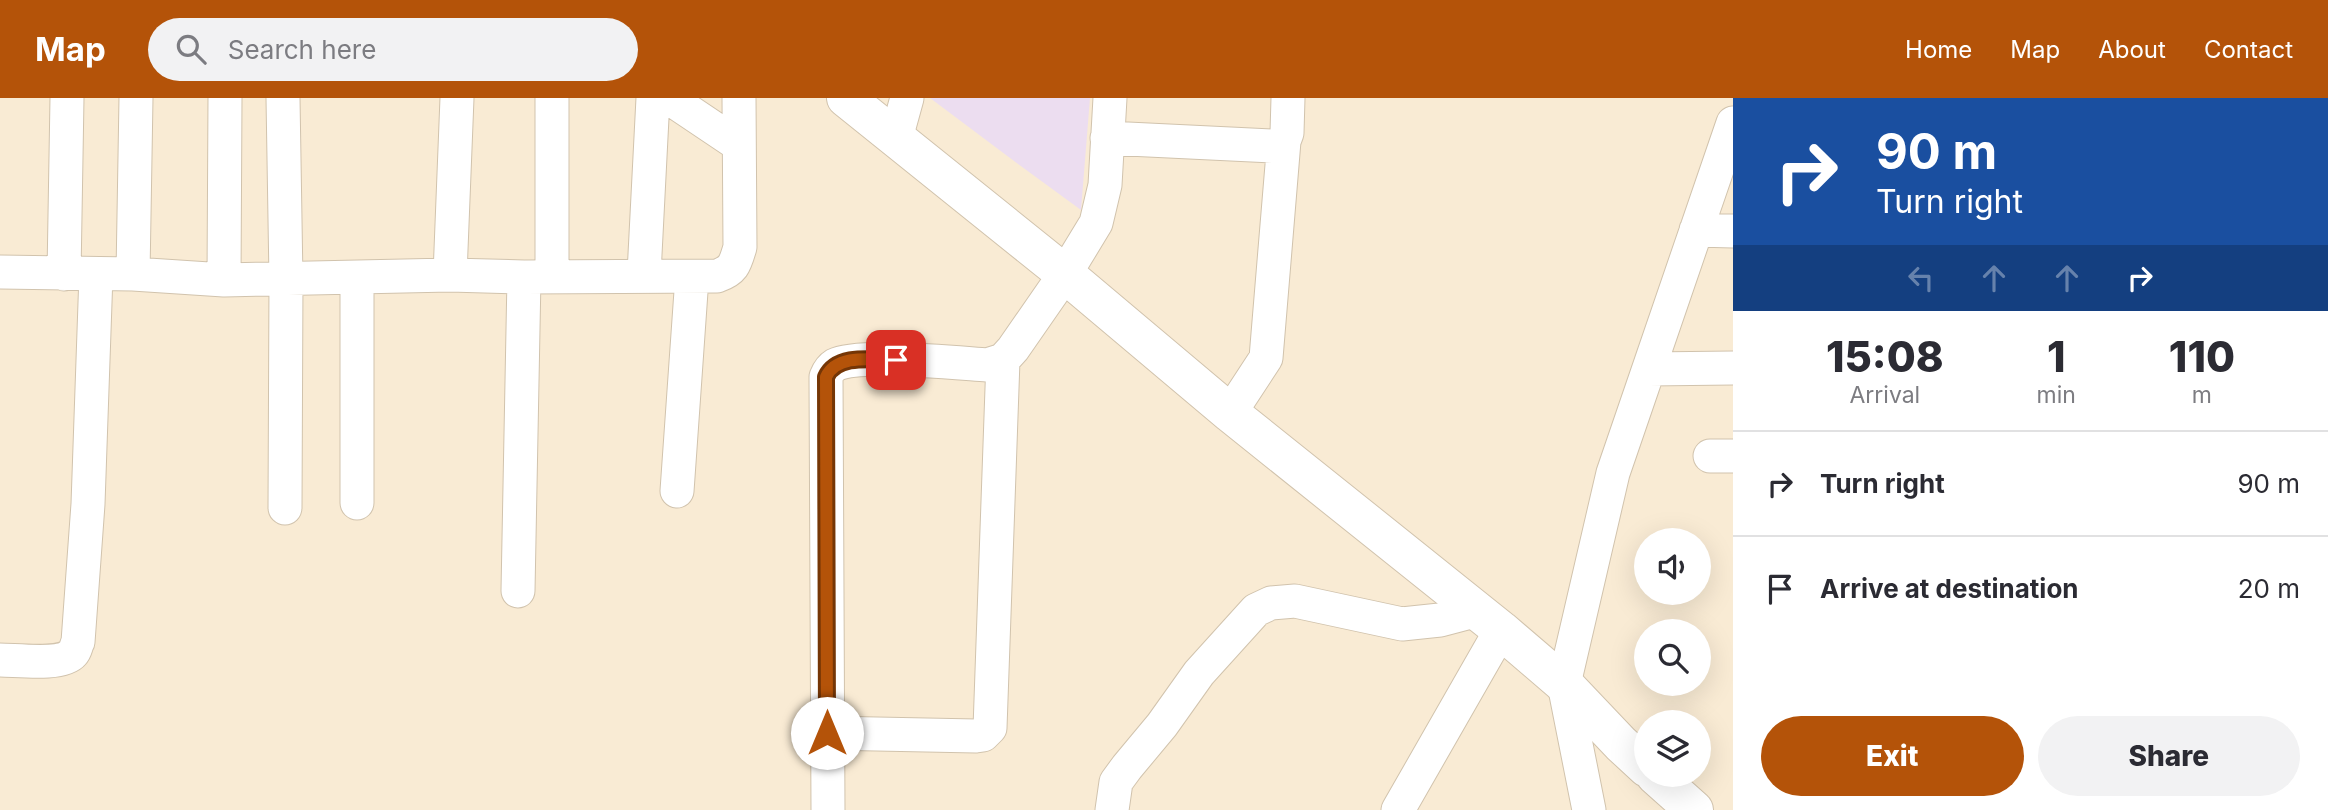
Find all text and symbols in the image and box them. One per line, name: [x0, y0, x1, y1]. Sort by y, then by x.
search box: [148, 18, 638, 81]
text: Map: [35, 29, 106, 69]
icon: search: [172, 30, 210, 68]
text: Search here: [228, 34, 376, 65]
text: Home: [1905, 35, 1972, 64]
text: Map: [2010, 35, 2060, 64]
text: About: [2098, 35, 2166, 64]
text: Contact: [2204, 35, 2293, 64]
text: 90 m: [1876, 122, 1997, 181]
icon: right: [1761, 126, 1852, 217]
text: Turn right: [1876, 182, 2023, 221]
icon: left: [1902, 259, 1940, 297]
icon: ahead: [1975, 259, 2013, 297]
icon: ahead: [2048, 259, 2086, 297]
icon: right: [2121, 259, 2159, 297]
pin: [866, 330, 926, 390]
text: 15:08: [1826, 331, 1944, 382]
text: 1: [2047, 331, 2066, 382]
text: 110: [2169, 331, 2235, 382]
icon: arrive: [877, 341, 915, 379]
text: Arrival: [1849, 381, 1920, 409]
text: min: [2037, 381, 2076, 409]
text: m: [2192, 381, 2212, 409]
icon: right: [1761, 465, 1799, 503]
text: Turn right: [1820, 468, 1945, 499]
text: 90 m: [2237, 468, 2300, 499]
map controls: [1634, 528, 1711, 787]
button: sound: [1634, 528, 1711, 605]
icon: arrive: [1761, 570, 1799, 608]
text: Arrive at destination: [1820, 573, 2079, 604]
text: 20 m: [2238, 573, 2300, 604]
button: search: [1634, 619, 1711, 696]
position arrow: [790, 696, 864, 770]
button: layers: [1634, 710, 1711, 787]
button: Exit: [1761, 716, 2024, 796]
button: Share: [2038, 716, 2300, 796]

